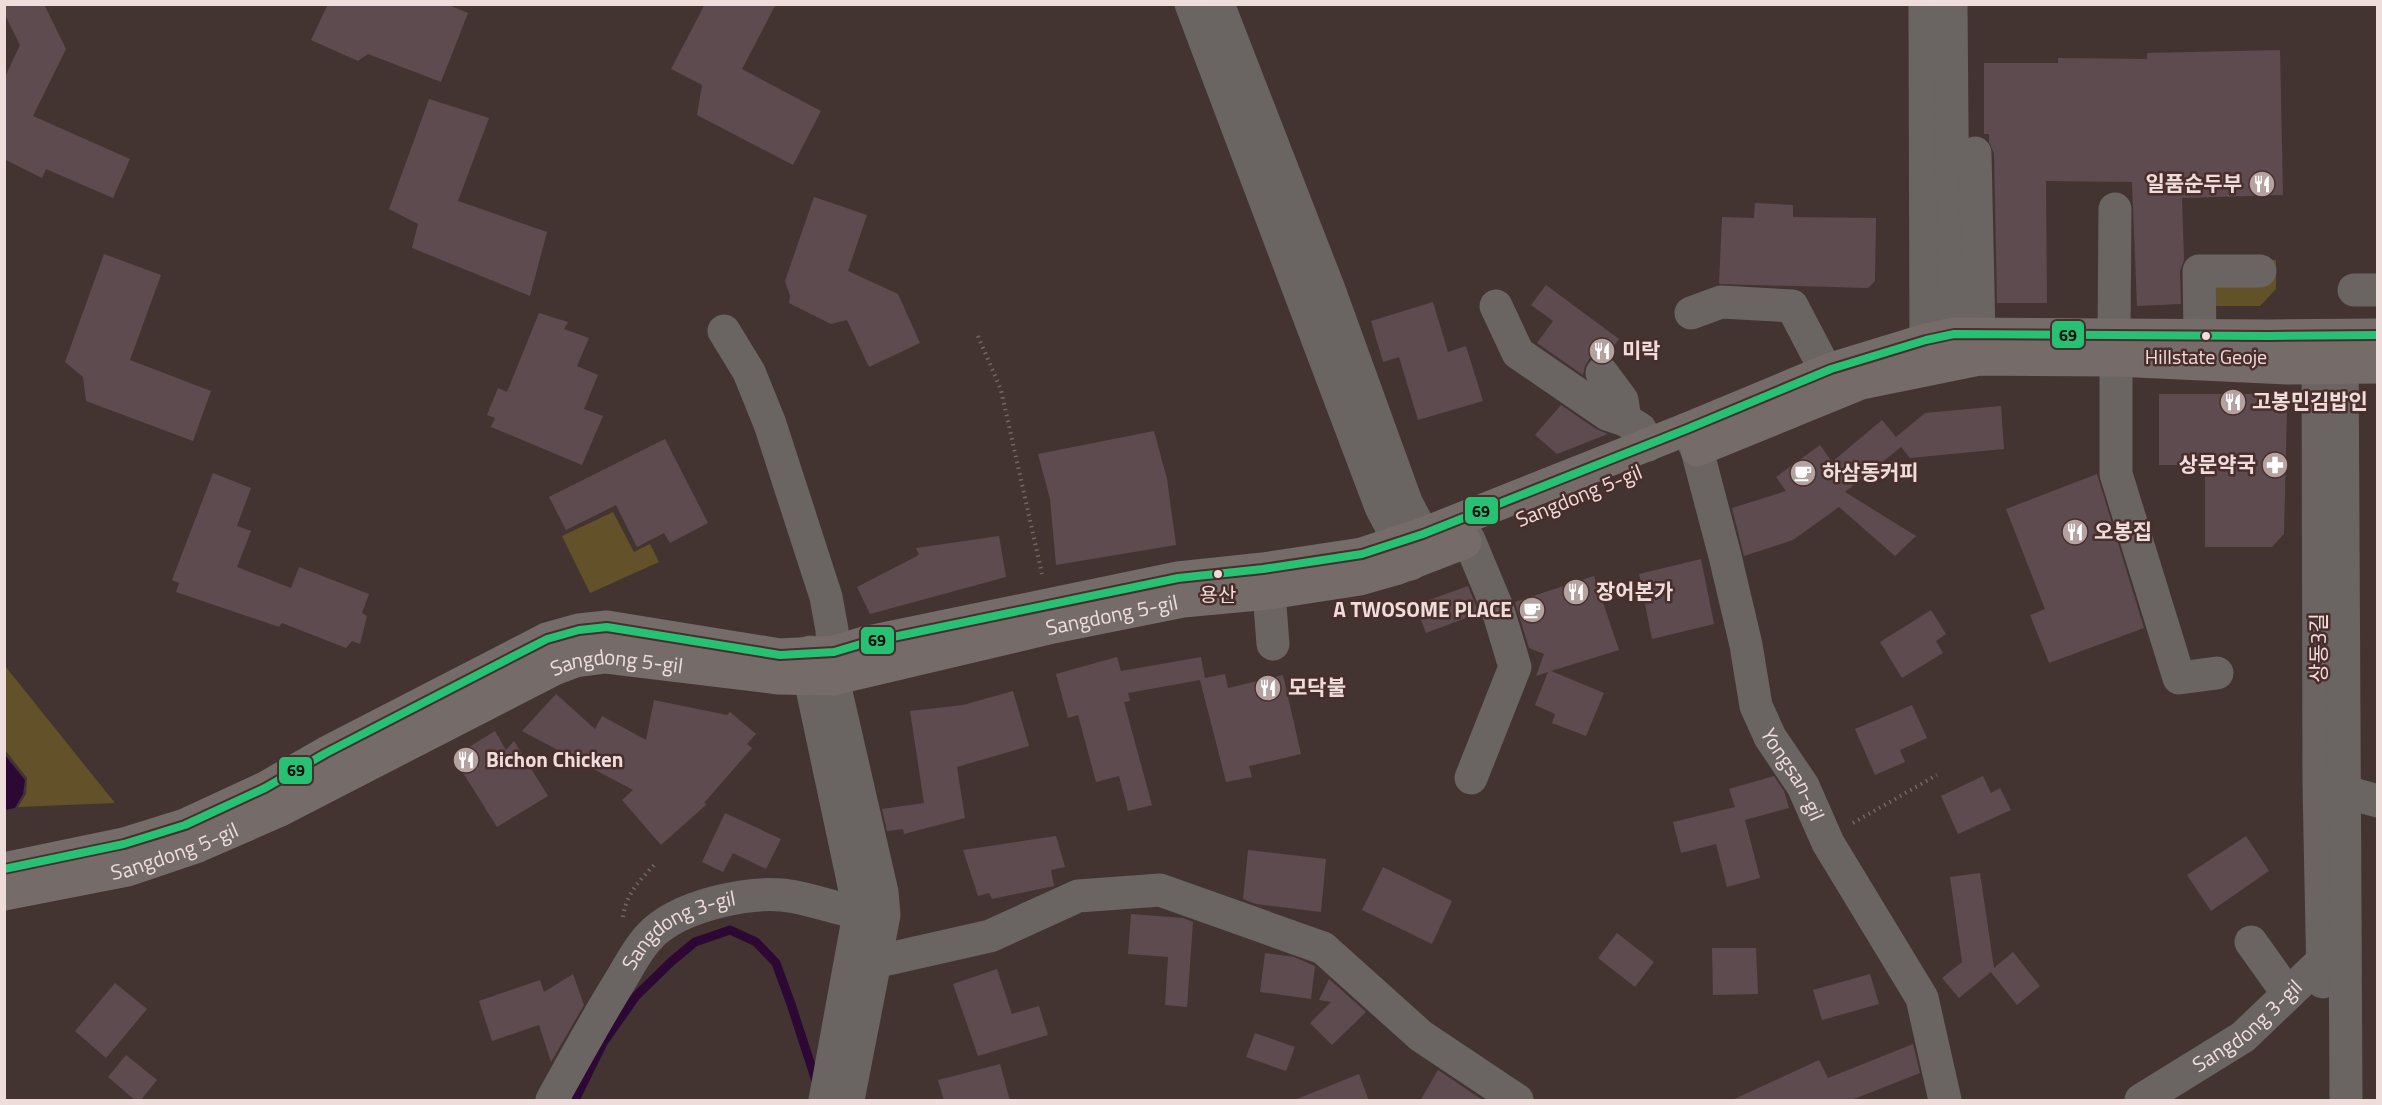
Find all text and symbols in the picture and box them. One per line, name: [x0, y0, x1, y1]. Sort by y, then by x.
place label: 일품순두부: [2145, 167, 2242, 199]
restaurant icon: 일품순두부: [2247, 169, 2277, 199]
line badge: 69: [2051, 320, 2085, 349]
text: 69: [2059, 323, 2077, 347]
marker: Hillstate Geoje: [2200, 330, 2212, 342]
place label: 미락: [1622, 334, 1661, 366]
restaurant icon: 미락: [1587, 336, 1617, 366]
place label: Hillstate Geoje: [2145, 341, 2267, 372]
place label: 고봉민김밥인: [2252, 385, 2368, 417]
restaurant icon: 고봉민김밥인: [2218, 387, 2248, 417]
place label: 상문약국: [2179, 448, 2256, 480]
pharmacy icon: 상문약국: [2260, 450, 2290, 480]
street label: Sangdong 5-gil: [1510, 455, 1647, 535]
place label: 하삼동커피: [1822, 456, 1919, 488]
cafe icon: 하삼동커피: [1788, 458, 1818, 488]
line badge: 69: [1464, 496, 1499, 525]
text: 69: [1472, 499, 1490, 523]
place label: 오봉집: [2094, 515, 2152, 547]
restaurant icon: 오봉집: [2060, 517, 2090, 547]
marker: 용산: [1212, 568, 1224, 580]
place label: 장어본가: [1596, 575, 1673, 607]
restaurant icon: 장어본가: [1561, 577, 1591, 607]
place label: 용산: [1200, 579, 1236, 610]
street label: Sangdong 5-gil: [1042, 585, 1181, 643]
place label: A TWOSOME PLACE: [1333, 593, 1512, 625]
cafe icon: A TWOSOME PLACE: [1517, 595, 1547, 625]
street label: 상동3길: [2302, 613, 2334, 683]
line badge: 69: [860, 626, 895, 655]
text: 69: [868, 628, 886, 652]
street label: Sangdong 5-gil: [545, 640, 685, 684]
place label: 모닥불: [1288, 671, 1346, 703]
restaurant icon: 모닥불: [1253, 673, 1283, 703]
street label: Yongsan-gil: [1753, 723, 1833, 826]
place label: Bichon Chicken: [486, 743, 623, 775]
restaurant icon: Bichon Chicken: [451, 745, 481, 775]
line badge: 69: [278, 756, 313, 785]
text: 69: [287, 758, 305, 782]
street label: Sangdong 5-gil: [108, 813, 243, 888]
street label: Sangdong 3-gil: [613, 881, 738, 976]
street label: Sangdong 3-gil: [2186, 971, 2309, 1080]

